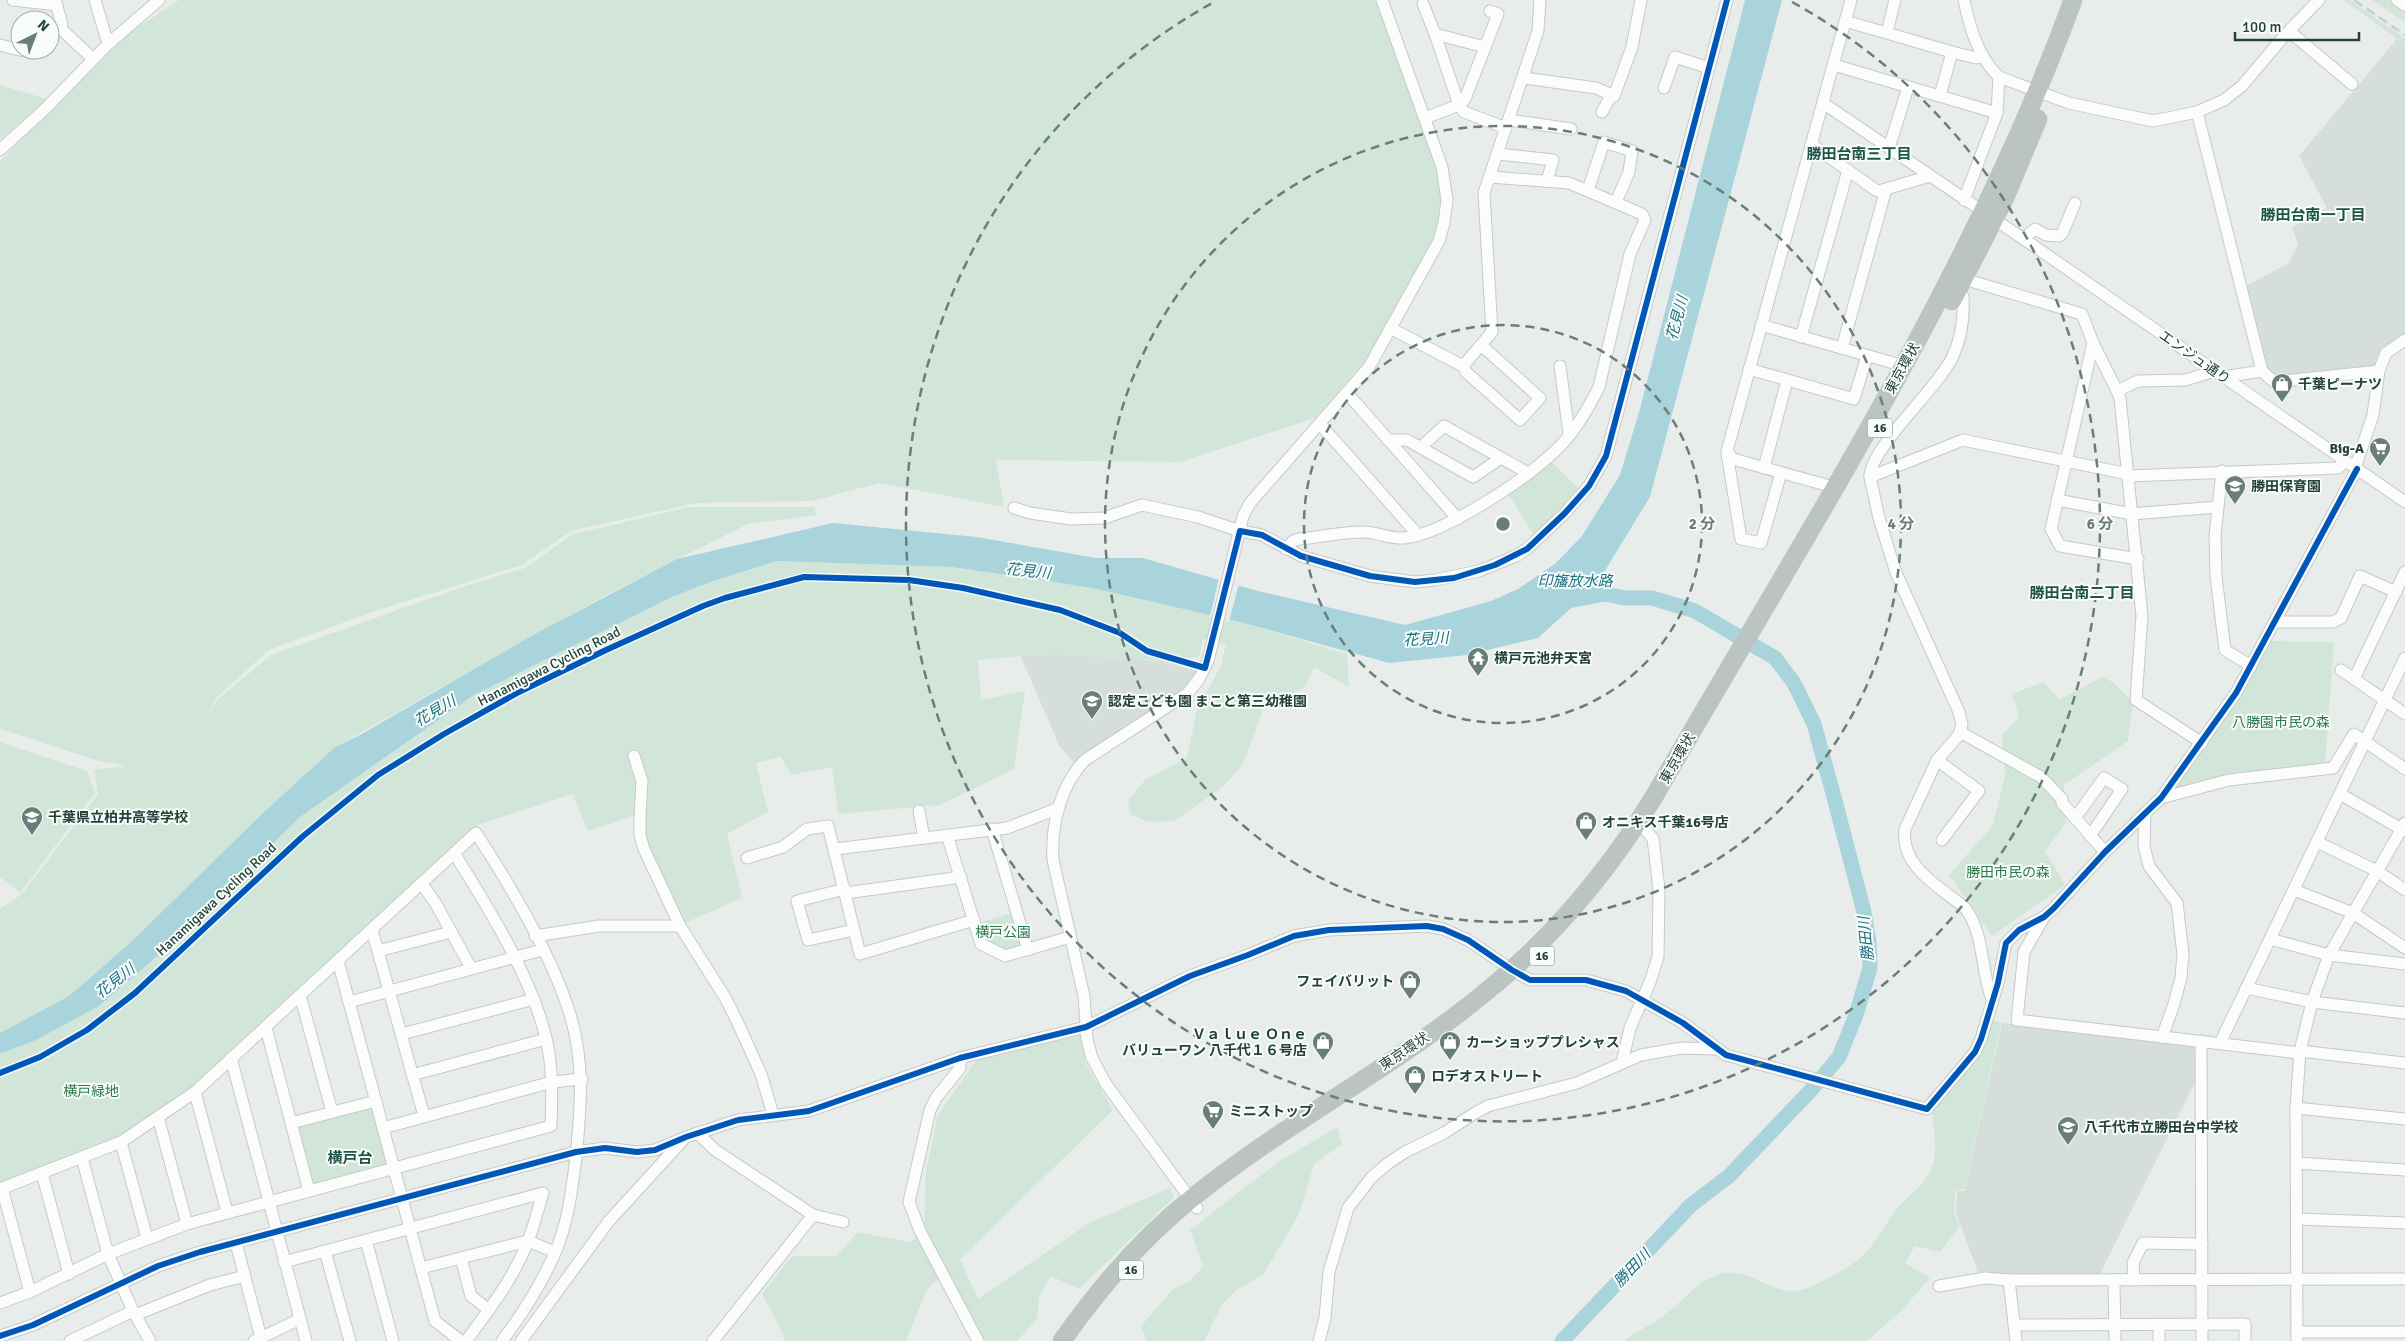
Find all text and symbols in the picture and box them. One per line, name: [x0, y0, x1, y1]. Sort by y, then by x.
north arrow: [10, 10, 60, 60]
scale bar: [2235, 10, 2359, 42]
text: N: [34, 16, 53, 35]
text: 100 m: [2242, 18, 2282, 36]
district label: 勝田台南三丁目: [1806, 145, 1912, 163]
district label: 勝田台南一丁目: [2260, 206, 2366, 224]
water label: 花見川: [1662, 292, 1692, 342]
street label: エンジュ通り: [2156, 327, 2234, 388]
street label: 東京環状: [1881, 340, 1923, 397]
shop icon: 千葉ピーナツ: [2270, 372, 2294, 403]
place label: 千葉ピーナツ: [2298, 376, 2382, 393]
road number: 16: [1868, 418, 1892, 438]
supermarket icon: Big-A: [2368, 436, 2392, 467]
place label: Big-A: [2330, 440, 2364, 457]
school or university icon: 勝田保育園: [2223, 474, 2247, 505]
place label: 勝田保育園: [2251, 478, 2321, 495]
centre of rings: [1494, 515, 1512, 533]
text: 2 分: [1689, 515, 1715, 533]
text: 4 分: [1888, 515, 1914, 533]
text: 6 分: [2087, 515, 2113, 533]
water label: 花見川: [1005, 560, 1053, 583]
water label: 印旛放水路: [1537, 572, 1614, 590]
district label: 勝田台南二丁目: [2029, 584, 2135, 602]
street label: Hanamigawa Cycling Road: [475, 623, 624, 710]
water label: 花見川: [1403, 629, 1451, 649]
temple icon: 横戸元池弁天宮: [1466, 646, 1490, 677]
place label: 横戸元池弁天宮: [1494, 650, 1592, 667]
school or university icon: 認定こども園 まこと第三幼稚園: [1080, 689, 1104, 720]
water label: 花見川: [411, 691, 461, 730]
place label: 認定こども園 まこと第三幼稚園: [1108, 693, 1307, 710]
park label: 八勝園市民の森: [2232, 714, 2330, 731]
street label: 東京環状: [1656, 730, 1699, 787]
school or university icon: 千葉県立柏井高等学校: [20, 805, 44, 836]
place label: 千葉県立柏井高等学校: [48, 809, 188, 826]
shop icon: オニキス千葉16号店: [1574, 810, 1598, 841]
place label: オニキス千葉16号店: [1602, 814, 1729, 831]
street label: Hanamigawa Cycling Road: [153, 839, 280, 959]
park label: 勝田市民の森: [1966, 864, 2050, 881]
water label: 勝田川: [1854, 914, 1877, 962]
park label: 横戸公園: [975, 924, 1031, 941]
road number: 16: [1530, 946, 1554, 966]
water label: 花見川: [92, 959, 140, 1002]
shop icon: フェイバリット: [1398, 969, 1422, 1000]
place label: フェイバリット: [1296, 973, 1394, 990]
place label: Ｖａｌｕｅ Ｏｎｅ バリューワン 八千代１６号店: [1122, 1026, 1307, 1059]
street label: 東京環状: [1376, 1029, 1432, 1074]
shop icon: Ｖａｌｕｅ Ｏｎｅ バリューワン 八千代１６号店: [1311, 1030, 1335, 1061]
shop icon: カーショッププレシャス: [1438, 1030, 1462, 1061]
place label: カーショッププレシャス: [1466, 1034, 1620, 1051]
shop icon: ロデオストリート: [1403, 1064, 1427, 1095]
place label: ロデオストリート: [1431, 1068, 1543, 1085]
park label: 横戸緑地: [63, 1083, 119, 1100]
supermarket icon: ミニストップ: [1201, 1099, 1225, 1130]
place label: ミニストップ: [1229, 1103, 1313, 1120]
school or university icon: 八千代市立勝田台中学校: [2056, 1115, 2080, 1146]
place label: 八千代市立勝田台中学校: [2084, 1119, 2238, 1136]
district label: 横戸台: [327, 1149, 373, 1167]
water label: 勝田川: [1610, 1244, 1655, 1290]
road number: 16: [1118, 1260, 1144, 1280]

